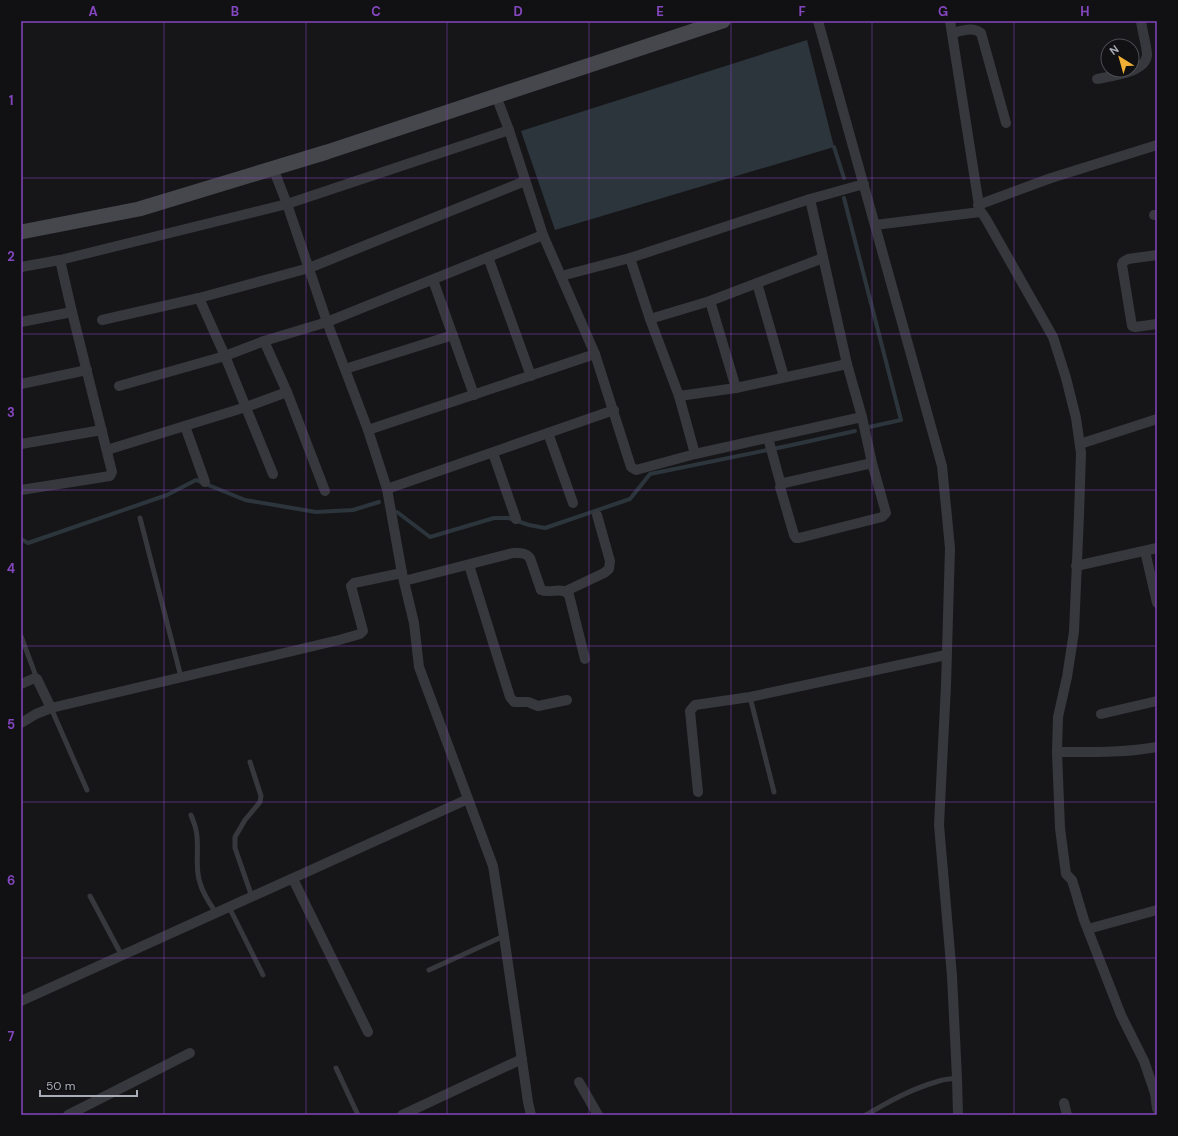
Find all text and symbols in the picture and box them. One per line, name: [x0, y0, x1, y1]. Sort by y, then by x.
text: A: [88, 3, 98, 20]
text: B: [231, 3, 239, 20]
text: C: [371, 3, 381, 20]
text: D: [513, 3, 523, 20]
text: E: [656, 3, 664, 20]
text: F: [798, 3, 806, 20]
text: G: [938, 3, 948, 20]
text: H: [1080, 3, 1090, 20]
north arrow: [1100, 38, 1140, 78]
text: N: [1107, 42, 1121, 58]
text: 1: [9, 92, 13, 109]
text: 2: [7, 248, 15, 265]
text: 3: [7, 404, 15, 421]
text: 4: [7, 560, 15, 577]
text: 5: [7, 716, 15, 733]
text: 6: [7, 872, 15, 889]
text: 7: [8, 1028, 15, 1045]
scale bar: [40, 1072, 137, 1098]
text: 50 m: [46, 1078, 75, 1094]

